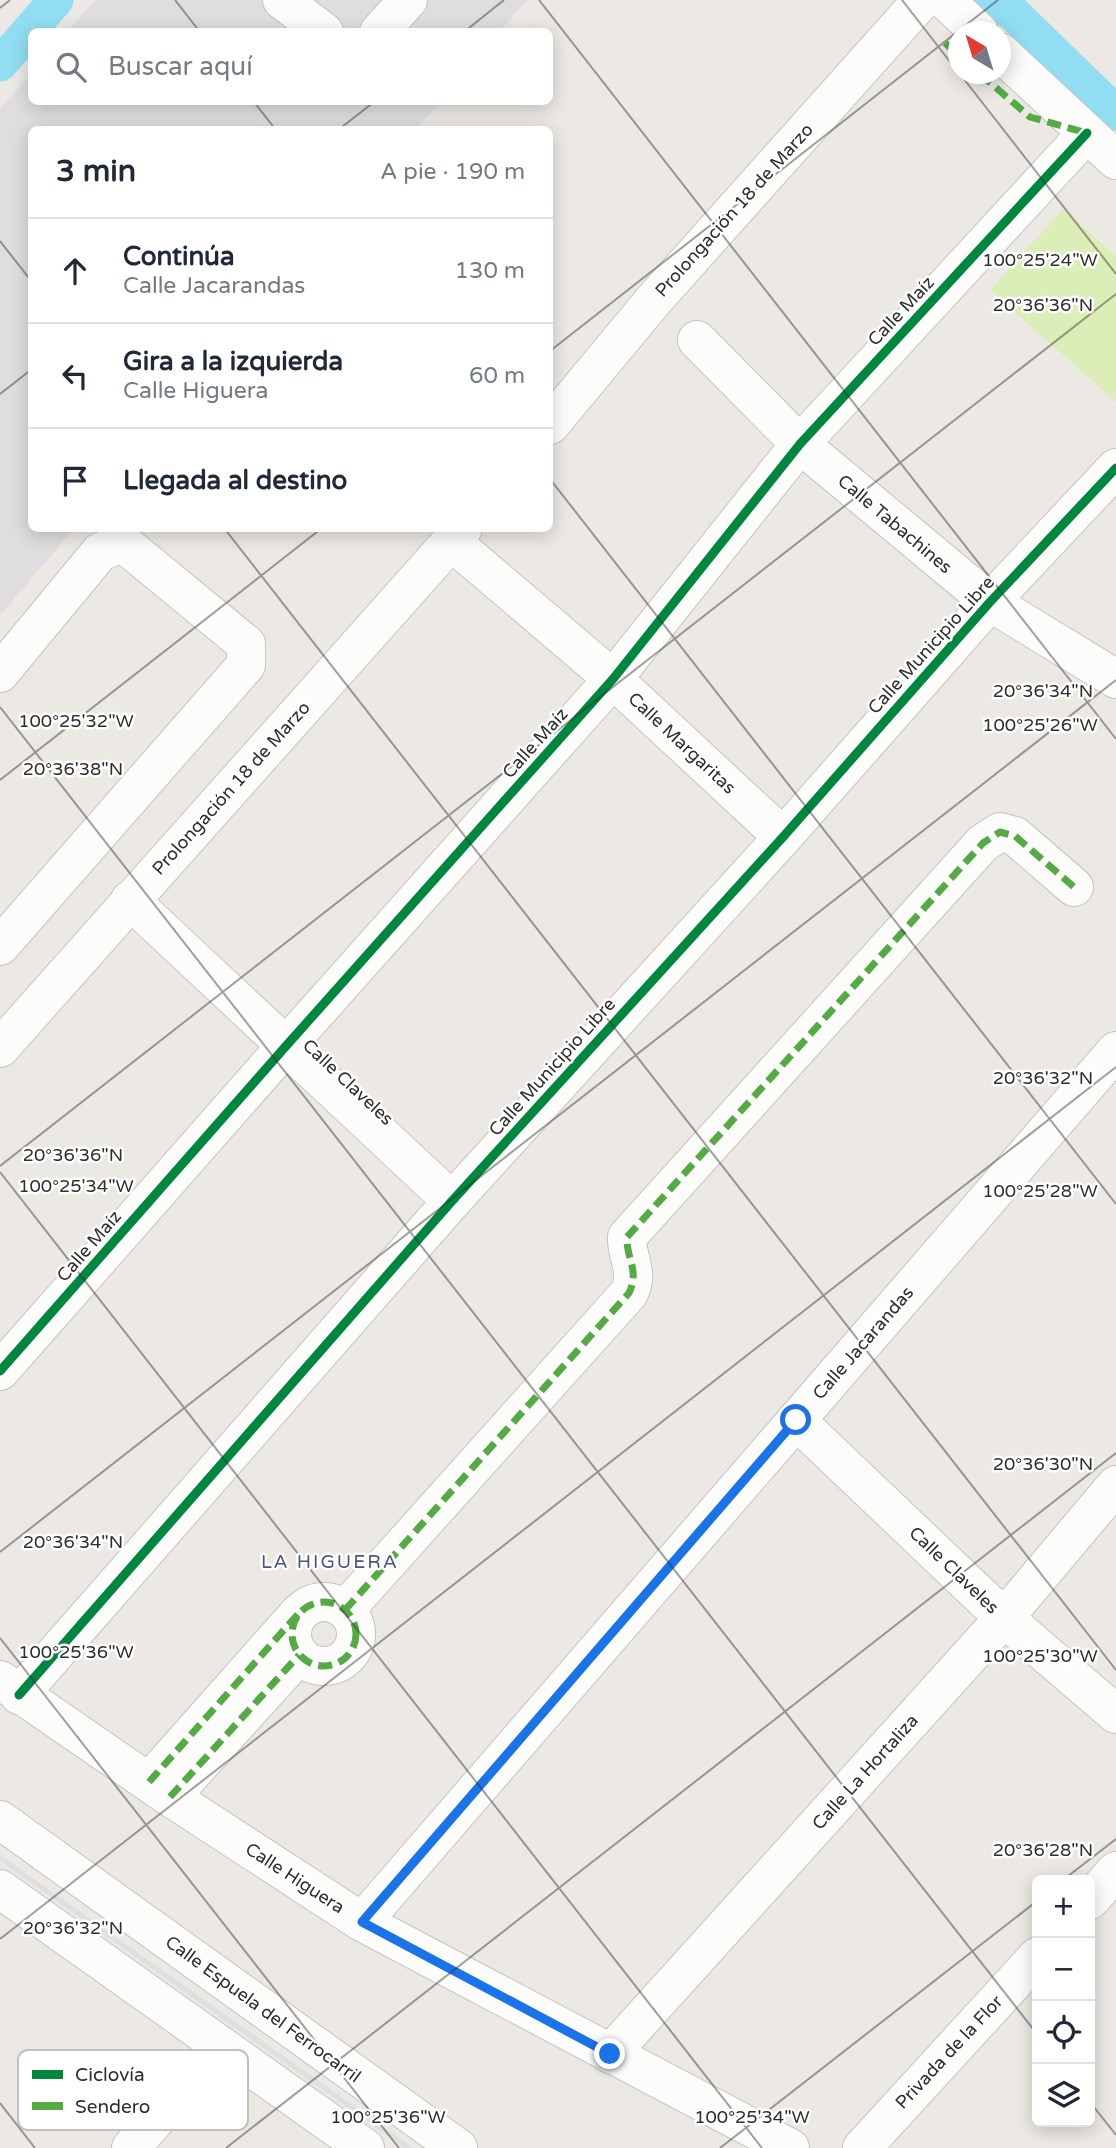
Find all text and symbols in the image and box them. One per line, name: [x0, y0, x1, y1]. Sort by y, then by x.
north arrow: [948, 21, 1011, 84]
search box: [28, 28, 553, 105]
icon: search: [52, 48, 90, 86]
text: Buscar aquí: [108, 51, 253, 82]
street label: Prolongación 18 de Marzo: [650, 119, 818, 301]
text: 3 min: [56, 153, 136, 190]
text: A pie · 190 m: [380, 158, 525, 186]
text: Continúa: [123, 241, 235, 272]
text: 100°25'24"W: [982, 249, 1098, 271]
icon: ahead: [56, 252, 94, 290]
text: 130 m: [455, 257, 525, 285]
text: Calle Jacarandas: [123, 272, 305, 300]
street label: Calle Maíz: [863, 272, 939, 350]
text: 20°36'36"N: [993, 294, 1093, 316]
text: Gira a la izquierda: [123, 346, 343, 377]
icon: left: [56, 357, 94, 395]
text: 60 m: [469, 362, 525, 390]
text: Calle Higuera: [123, 377, 269, 405]
icon: arrive: [56, 462, 94, 500]
text: Llegada al destino: [123, 465, 347, 496]
street label: Calle Tabachines: [833, 470, 957, 578]
street label: Calle Municipio Libre: [863, 571, 999, 719]
text: 20°36'34"N: [993, 680, 1093, 702]
street label: Calle Margaritas: [624, 688, 740, 798]
street label: Prolongación 18 de Marzo: [147, 697, 315, 879]
street label: Calle Maíz: [498, 703, 572, 783]
text: 100°25'32"W: [18, 710, 134, 732]
text: 100°25'26"W: [982, 714, 1098, 736]
text: 20°36'38"N: [23, 758, 123, 780]
street label: Calle Municipio Libre: [484, 993, 620, 1141]
street label: Calle Claveles: [298, 1034, 398, 1130]
text: 20°36'32"N: [993, 1067, 1093, 1089]
text: 20°36'36"N: [23, 1144, 123, 1166]
text: 100°25'34"W: [18, 1175, 134, 1197]
text: 100°25'28"W: [982, 1180, 1098, 1202]
street label: Calle Maíz: [52, 1206, 126, 1286]
street label: Calle Jacarandas: [808, 1282, 918, 1404]
route start: [780, 1404, 811, 1435]
text: 20°36'30"N: [993, 1453, 1093, 1475]
street label: Calle Claveles: [905, 1522, 1003, 1618]
text: 20°36'34"N: [23, 1531, 123, 1553]
district label: LA HIGUERA: [261, 1551, 399, 1573]
text: 100°25'36"W: [18, 1641, 134, 1663]
text: 100°25'30"W: [982, 1645, 1098, 1667]
street label: Calle La Hortaliza: [807, 1710, 923, 1834]
street label: Calle Higuera: [241, 1838, 349, 1918]
text: 20°36'28"N: [993, 1839, 1093, 1861]
map controls: [1032, 1875, 1095, 2127]
button: +: [1032, 1875, 1095, 1938]
text: 20°36'32"N: [23, 1917, 123, 1939]
street label: Calle Espuela del Ferrocarril: [161, 1931, 365, 2087]
button: −: [1032, 1938, 1095, 2001]
street label: Privada de la Flor: [891, 1990, 1007, 2114]
button: locate: [1032, 2001, 1095, 2064]
route end: [594, 2038, 625, 2069]
legend: [18, 2050, 248, 2130]
text: Ciclovía: [75, 2064, 145, 2086]
button: layers: [1032, 2064, 1095, 2127]
text: Sendero: [75, 2096, 150, 2118]
text: 100°25'36"W: [330, 2106, 446, 2128]
text: 100°25'34"W: [694, 2106, 810, 2128]

